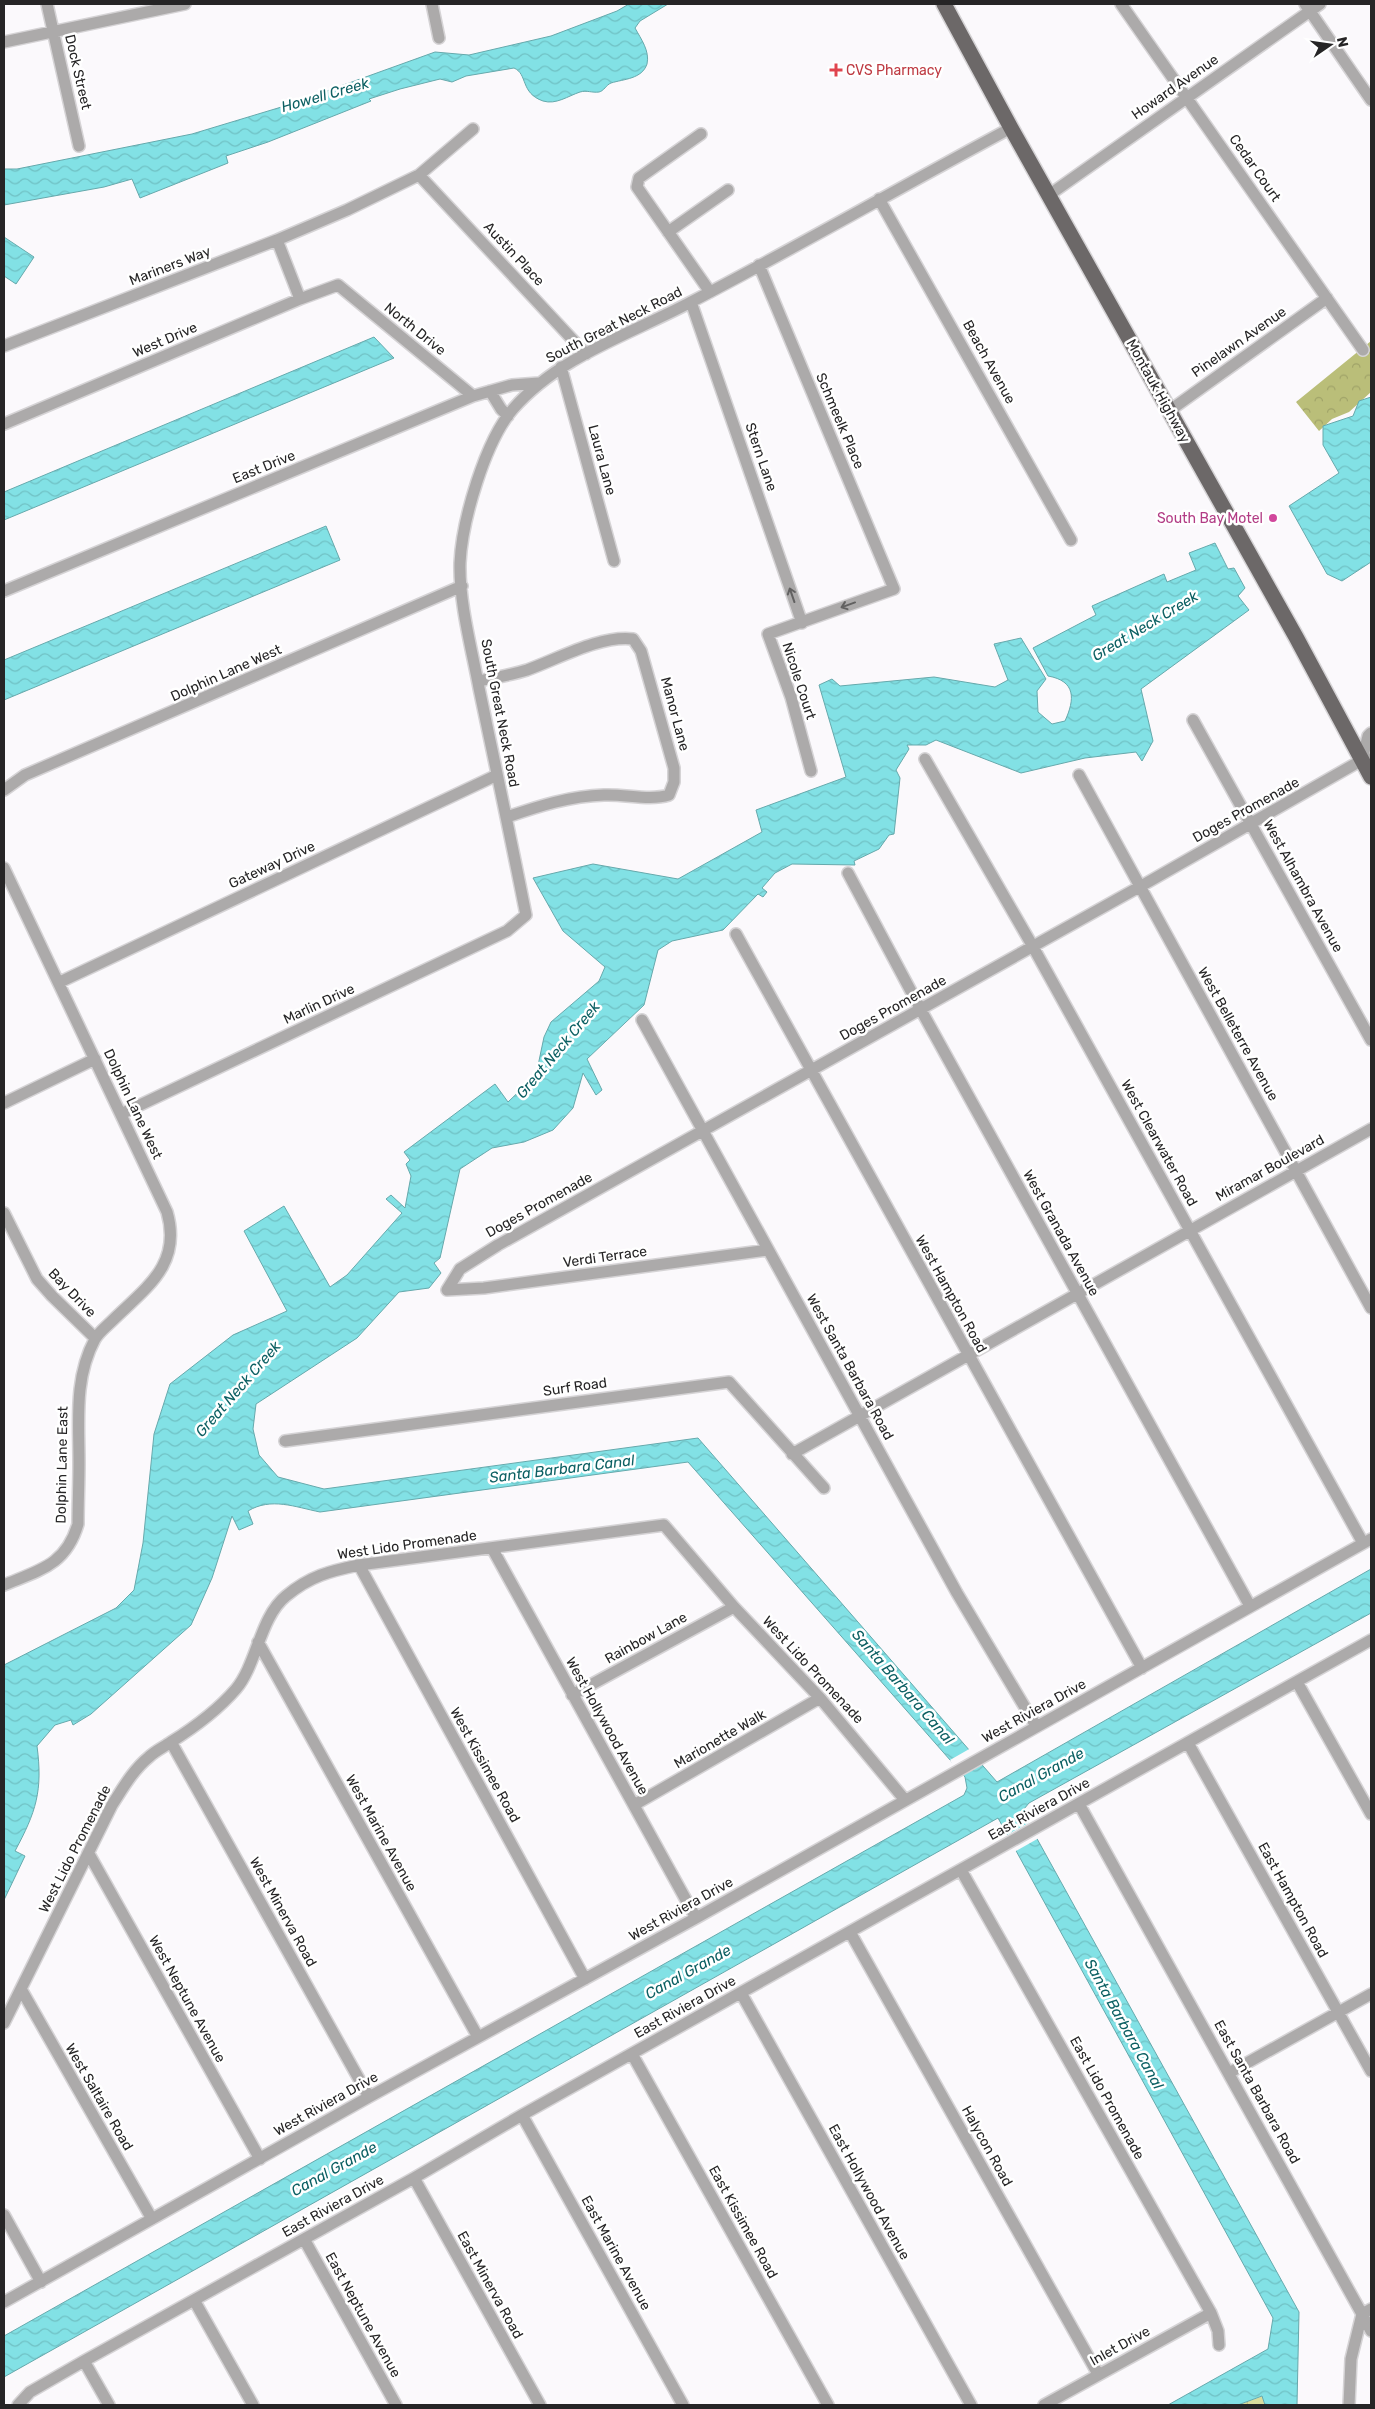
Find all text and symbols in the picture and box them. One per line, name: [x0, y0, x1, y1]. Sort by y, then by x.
north arrow: [1305, 20, 1355, 70]
street label: Dock Street: [61, 33, 95, 112]
text: N: [1333, 35, 1352, 49]
street label: Howard Avenue: [1128, 51, 1222, 123]
place label: CVS Pharmacy: [846, 62, 942, 79]
marker: CVS Pharmacy: [830, 64, 842, 76]
water label: Howell Creek: [279, 74, 371, 116]
street label: Cedar Court: [1226, 131, 1285, 205]
street label: Austin Place: [480, 218, 548, 290]
street label: Mariners Way: [127, 243, 213, 289]
street label: South Great Neck Road: [543, 283, 685, 367]
street label: North Drive: [381, 299, 449, 359]
street label: Pinelawn Avenue: [1188, 303, 1290, 381]
street label: Beach Avenue: [959, 317, 1019, 407]
street label: West Drive: [130, 319, 200, 361]
street label: Montauk Highway: [1122, 336, 1194, 446]
street label: Schmeelk Place: [812, 370, 868, 472]
street label: Stern Lane: [741, 421, 781, 494]
street label: Laura Lane: [584, 423, 620, 497]
street label: East Drive: [230, 447, 298, 487]
place label: South Bay Motel: [1157, 510, 1263, 527]
marker: South Bay Motel: [1267, 512, 1279, 524]
one-way arrow: [787, 587, 796, 603]
water label: Great Neck Creek: [1089, 587, 1202, 665]
one-way arrow: [841, 601, 856, 611]
street label: South Great Neck Road: [477, 637, 523, 789]
street label: Nicole Court: [779, 640, 820, 722]
street label: Dolphin Lane West: [168, 641, 285, 705]
street label: Manor Lane: [657, 675, 693, 753]
street label: Doges Promenade: [1190, 774, 1302, 846]
street label: West Alhambra Avenue: [1259, 817, 1347, 956]
street label: Gateway Drive: [226, 838, 318, 892]
street label: West Belleterre Avenue: [1194, 964, 1282, 1104]
street label: Doges Promenade: [837, 972, 949, 1044]
street label: Marlin Drive: [281, 980, 357, 1028]
water label: Great Neck Creek: [512, 998, 604, 1102]
street label: Dolphin Lane West: [100, 1046, 166, 1162]
street label: West Clearwater Road: [1117, 1077, 1201, 1209]
street label: Miramar Boulevard: [1213, 1131, 1327, 1205]
street label: West Granada Avenue: [1019, 1167, 1103, 1299]
street label: Doges Promenade: [483, 1169, 595, 1241]
street label: West Hampton Road: [912, 1232, 990, 1356]
street label: Verdi Terrace: [562, 1243, 648, 1271]
street label: Bay Drive: [45, 1265, 100, 1321]
street label: West Santa Barbara Road: [803, 1291, 897, 1443]
water label: Great Neck Creek: [192, 1337, 285, 1441]
street label: Surf Road: [542, 1374, 608, 1400]
street label: Dolphin Lane East: [52, 1406, 72, 1524]
water label: Santa Barbara Canal: [488, 1451, 636, 1487]
street label: West Lido Promenade: [336, 1527, 478, 1563]
street label: Rainbow Lane: [602, 1608, 690, 1668]
street label: West Lido Promenade: [759, 1613, 867, 1727]
water label: Santa Barbara Canal: [848, 1626, 958, 1748]
street label: West Hollywood Avenue: [562, 1654, 652, 1798]
street label: West Riviera Drive: [979, 1675, 1089, 1747]
street label: West Kissimee Road: [446, 1704, 524, 1826]
street label: Marionette Walk: [671, 1705, 770, 1772]
water label: Canal Grande: [995, 1744, 1088, 1806]
street label: West Marine Avenue: [342, 1772, 420, 1894]
street label: East Riviera Drive: [985, 1774, 1093, 1844]
street label: West Lido Promenade: [35, 1782, 115, 1916]
street label: East Hampton Road: [1254, 1839, 1332, 1961]
street label: West Minerva Road: [246, 1854, 320, 1970]
street label: West Riviera Drive: [626, 1873, 736, 1945]
street label: West Neptune Avenue: [145, 1932, 229, 2066]
water label: Canal Grande: [642, 1941, 735, 2003]
water label: Santa Barbara Canal: [1081, 1956, 1167, 2093]
street label: East Riviera Drive: [631, 1972, 739, 2042]
street label: East Santa Barbara Road: [1210, 2017, 1304, 2167]
street label: East Lido Promenade: [1066, 2033, 1148, 2163]
street label: West Saltaire Road: [61, 2040, 137, 2154]
street label: West Riviera Drive: [271, 2068, 381, 2140]
street label: Halycon Road: [958, 2103, 1016, 2189]
street label: East Hollywood Avenue: [825, 2121, 913, 2263]
water label: Canal Grande: [288, 2138, 381, 2200]
street label: East Kissimee Road: [705, 2163, 781, 2281]
street label: East Riviera Drive: [279, 2171, 387, 2241]
street label: East Marine Avenue: [577, 2193, 655, 2313]
street label: East Minerva Road: [453, 2228, 527, 2342]
street label: East Neptune Avenue: [322, 2249, 405, 2381]
street label: Inlet Drive: [1087, 2322, 1153, 2369]

